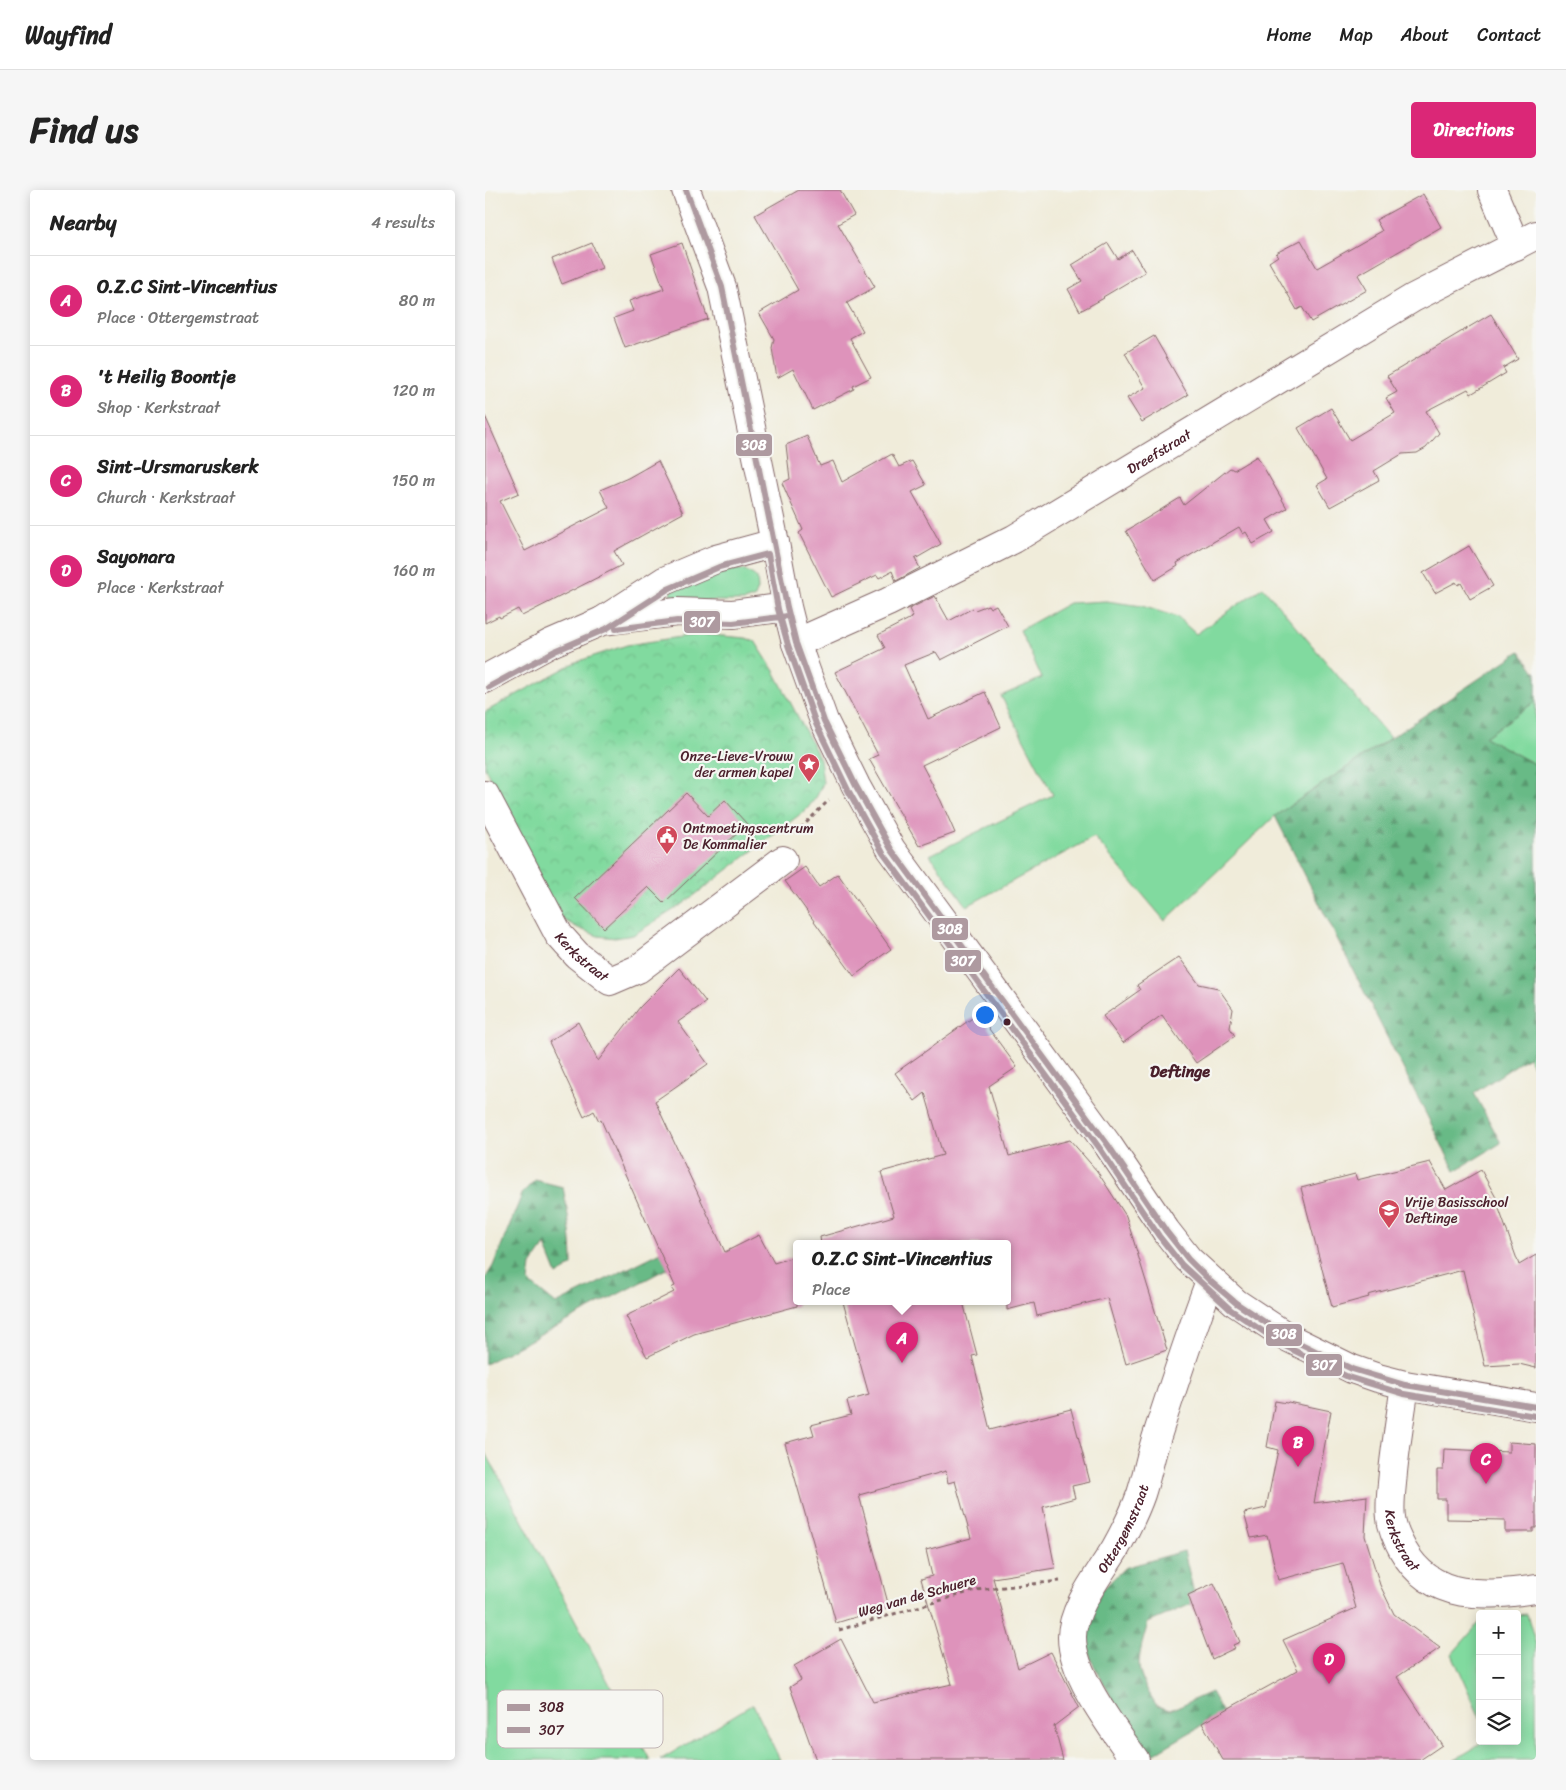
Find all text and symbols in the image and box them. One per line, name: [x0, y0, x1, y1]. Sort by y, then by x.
text: Wayfind: [25, 14, 111, 56]
text: Home: [1267, 19, 1312, 51]
text: Map: [1340, 19, 1373, 51]
text: About: [1401, 19, 1449, 51]
text: Contact: [1477, 19, 1541, 51]
text: Find us: [30, 99, 138, 161]
button: Directions: [1411, 102, 1536, 158]
text: Nearby: [50, 204, 116, 242]
text: 4 results: [371, 208, 435, 237]
text: O.Z.C Sint-Vincentius: [97, 270, 277, 303]
text: A: [61, 286, 71, 315]
text: 80 m: [399, 286, 435, 315]
text: Place · Ottergemstraat: [97, 303, 259, 332]
text: 't Heilig Boontje: [97, 360, 236, 393]
text: B: [61, 376, 71, 405]
text: 120 m: [392, 376, 435, 405]
text: Shop · Kerkstraat: [97, 393, 220, 422]
street label: Dreefstraat: [1122, 421, 1197, 481]
line badge: 308: [735, 433, 773, 457]
text: 308: [741, 433, 767, 458]
text: Sint-Ursmaruskerk: [97, 450, 259, 483]
text: C: [61, 466, 71, 495]
text: 150 m: [392, 466, 435, 495]
text: Church · Kerkstraat: [97, 483, 235, 512]
text: Sayonara: [97, 540, 175, 573]
text: D: [61, 556, 71, 585]
text: 160 m: [392, 556, 435, 585]
text: Place · Kerkstraat: [97, 573, 224, 602]
line badge: 307: [683, 610, 721, 634]
text: 307: [689, 610, 715, 635]
place label: Onze-Lieve-Vrouw der armen kapel: [680, 744, 794, 785]
place icon: Onze-Lieve-Vrouw der armen kapel: [797, 752, 821, 783]
place label: Ontmoetingscentrum De Kommalier: [683, 816, 814, 857]
public building icon: Ontmoetingscentrum De Kommalier: [655, 824, 679, 855]
line badge: 308: [931, 917, 969, 941]
text: 308: [937, 917, 963, 942]
street label: Kerkstraat: [549, 926, 616, 989]
line badge: 307: [944, 949, 982, 973]
text: 307: [950, 949, 976, 974]
your location: [972, 1002, 998, 1028]
unlabelled marker: [1002, 1017, 1012, 1027]
district label: Deftinge: [1150, 1057, 1210, 1086]
place label: Vrije Basisschool Deftinge: [1405, 1190, 1509, 1231]
school or university icon: Vrije Basisschool Deftinge: [1377, 1198, 1401, 1229]
popup: [793, 1240, 1011, 1305]
text: O.Z.C Sint-Vincentius: [812, 1242, 992, 1275]
text: Place: [812, 1275, 851, 1304]
pin: A: [886, 1322, 918, 1363]
text: 308: [1271, 1322, 1297, 1347]
line badge: 308: [1265, 1323, 1303, 1347]
line badge: 307: [1305, 1353, 1343, 1377]
text: 307: [1311, 1353, 1337, 1378]
pin: B: [1282, 1426, 1314, 1467]
pin: C: [1470, 1443, 1502, 1484]
street label: Ottergemstraat: [1090, 1481, 1156, 1578]
street label: Kerkstraat: [1378, 1509, 1427, 1579]
street label: Weg van de Schuere: [855, 1567, 979, 1625]
map controls: [1476, 1610, 1521, 1745]
button: +: [1476, 1610, 1521, 1655]
pin: D: [1313, 1643, 1345, 1684]
button: −: [1476, 1655, 1521, 1700]
legend: [497, 1690, 663, 1748]
text: 308: [539, 1695, 565, 1720]
button: layers: [1476, 1700, 1521, 1745]
text: 307: [539, 1718, 565, 1743]

